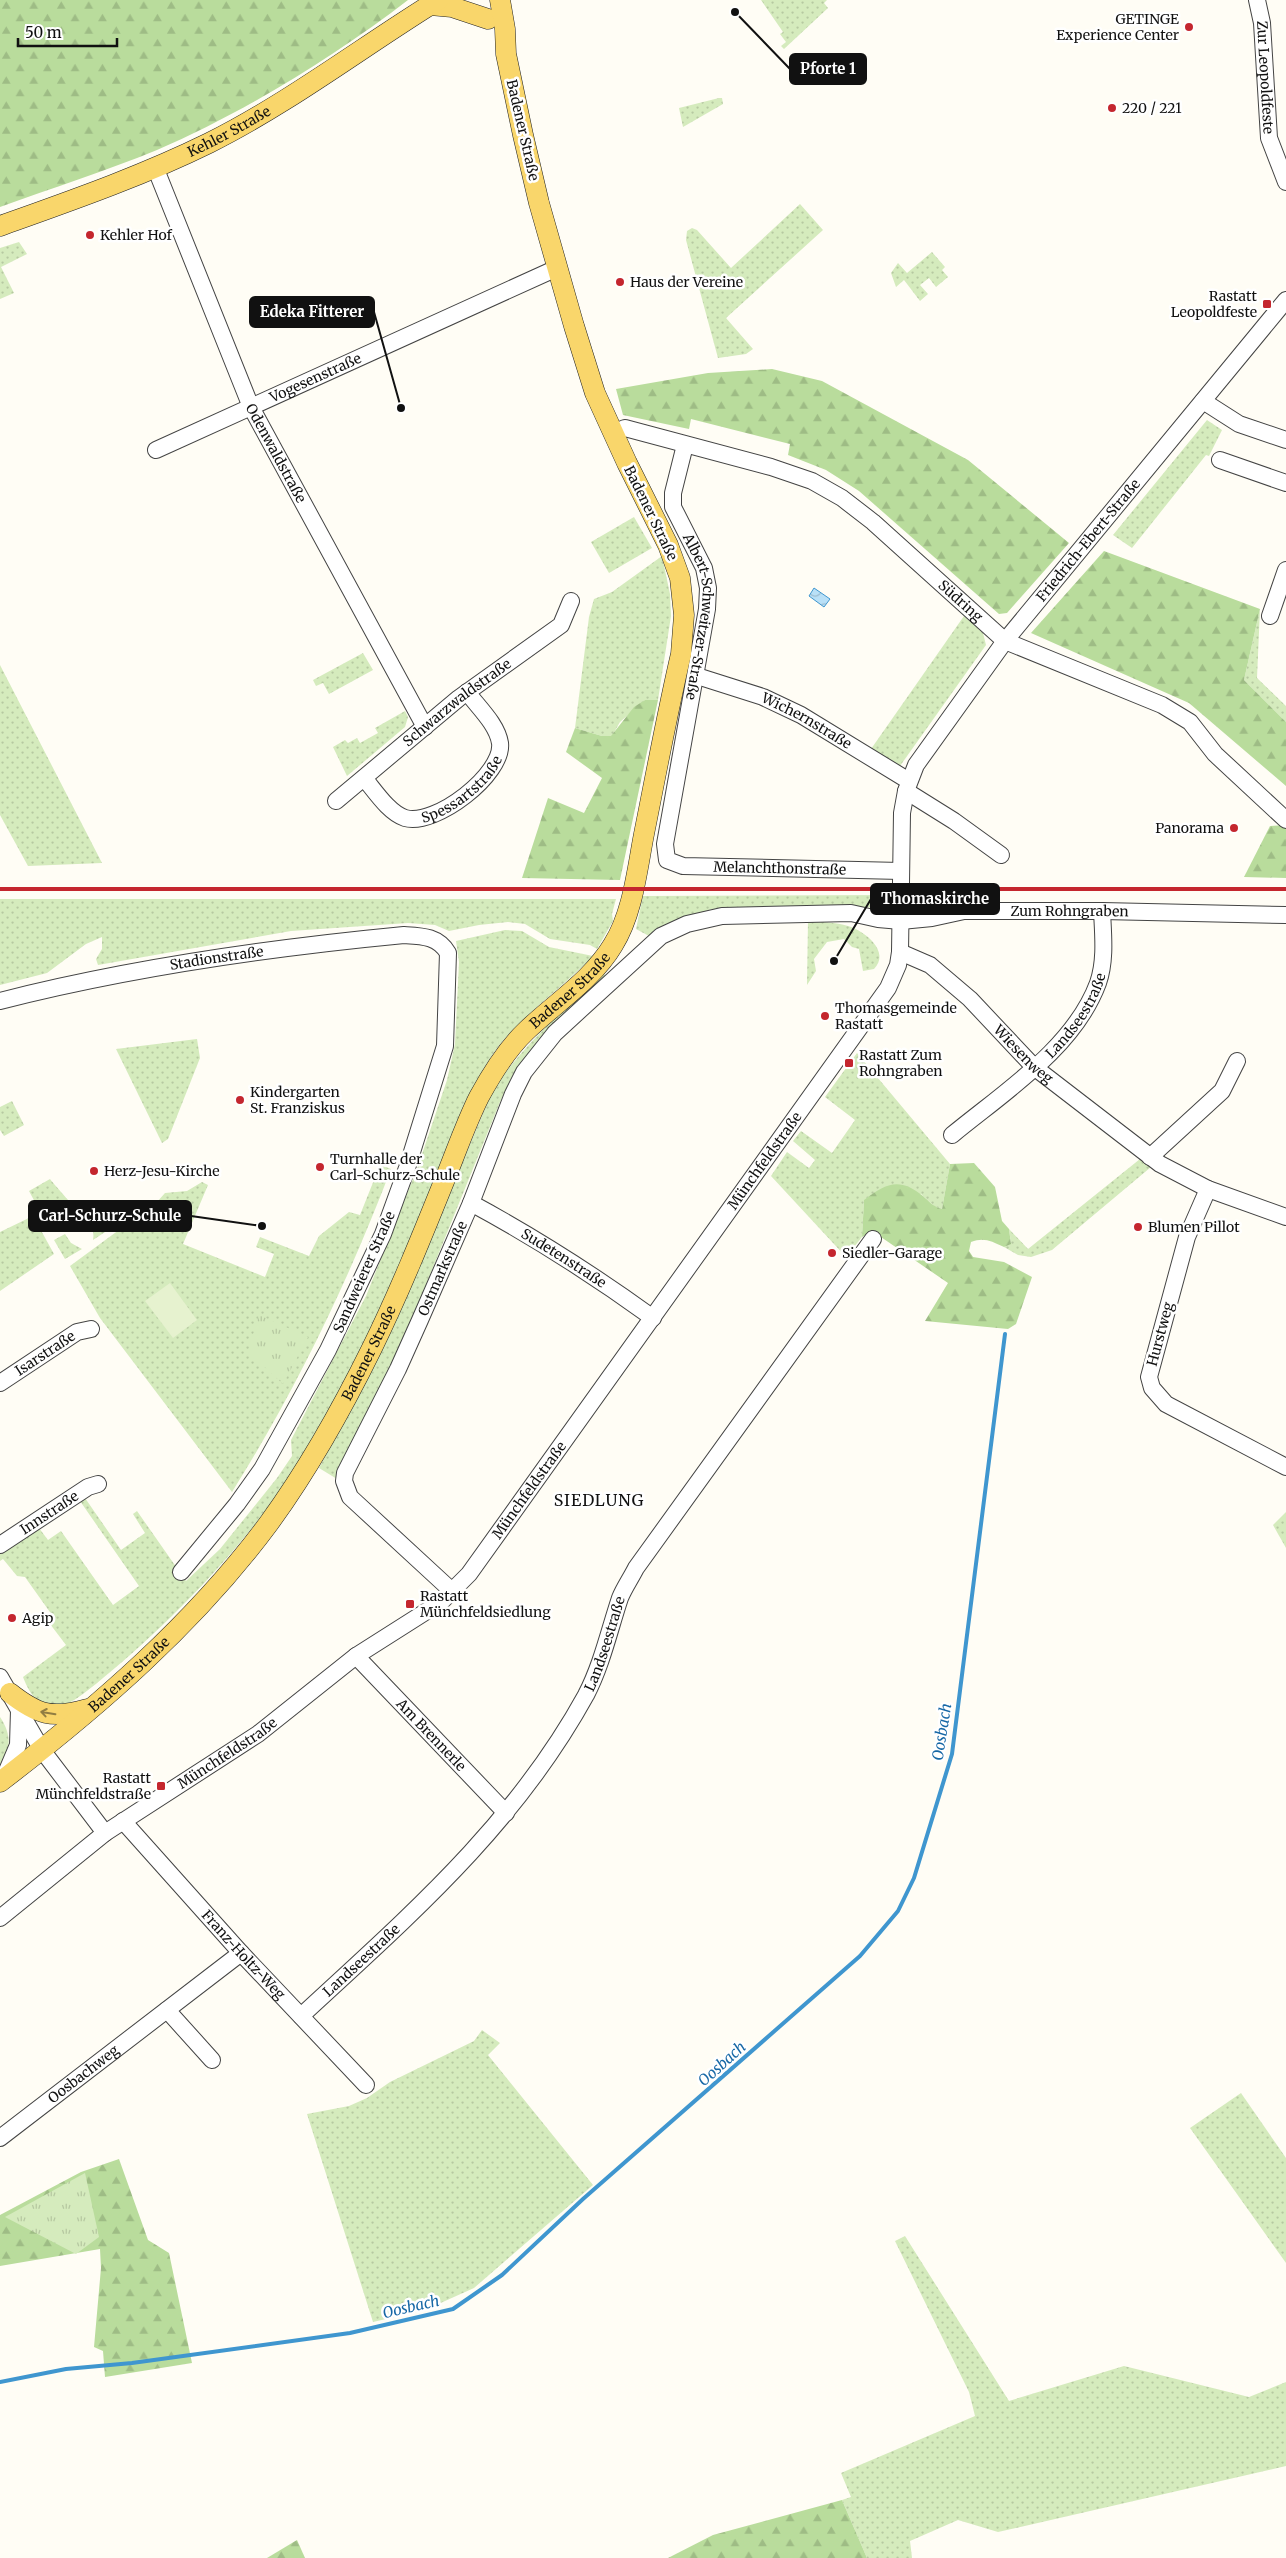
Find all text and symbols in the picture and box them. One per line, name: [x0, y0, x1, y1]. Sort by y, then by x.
place label: GETINGE Experience Center: [1056, 10, 1179, 44]
scale bar: [18, 15, 116, 47]
street label: Zur Leopoldfeste: [1253, 20, 1278, 135]
marker: GETINGE Experience Center: [1183, 21, 1195, 33]
text: 50 m: [25, 23, 62, 42]
callout: Pforte 1: [790, 54, 866, 84]
text: Pforte 1: [800, 59, 856, 78]
street label: Badener Straße: [503, 78, 543, 182]
place label: 220 / 221: [1122, 99, 1181, 117]
street label: Kehler Straße: [185, 102, 274, 161]
marker: 220 / 221: [1106, 102, 1118, 114]
place label: Kehler Hof: [100, 226, 172, 244]
marker: Kehler Hof: [84, 229, 96, 241]
place label: Haus der Vereine: [630, 273, 743, 291]
marker: Haus der Vereine: [614, 276, 626, 288]
place label: Rastatt Leopoldfeste: [1171, 287, 1258, 321]
callout: Edeka Fitterer: [250, 297, 374, 327]
marker: Rastatt Leopoldfeste: [1261, 298, 1273, 310]
text: Edeka Fitterer: [260, 302, 364, 321]
street label: Vogesenstraße: [266, 349, 364, 407]
street label: Odenwaldstraße: [242, 400, 310, 506]
street label: Badener Straße: [620, 463, 682, 563]
street label: Friedrich-Ebert-Straße: [1032, 475, 1144, 605]
street label: Albert-Schweitzer-Straße: [679, 530, 717, 701]
street label: Südring: [935, 576, 987, 626]
street label: Schwarzwaldstraße: [399, 655, 515, 750]
street label: Wichernstraße: [758, 688, 855, 753]
street label: Spessartstraße: [419, 753, 506, 827]
place label: Panorama: [1155, 819, 1224, 837]
marker: Panorama: [1228, 822, 1240, 834]
street label: Melanchthonstraße: [713, 858, 846, 879]
callout: Thomaskirche: [871, 884, 999, 914]
text: Thomaskirche: [881, 889, 989, 908]
street label: Zum Rohngraben: [1010, 902, 1129, 921]
street label: Stadionstraße: [168, 942, 265, 974]
street label: Badener Straße: [526, 949, 614, 1032]
street label: Landseestraße: [1041, 971, 1110, 1062]
place label: Thomasgemeinde Rastatt: [835, 999, 957, 1033]
marker: Thomasgemeinde Rastatt: [819, 1010, 831, 1022]
street label: Wiesenweg: [989, 1020, 1057, 1088]
place label: Rastatt Zum Rohngraben: [859, 1046, 943, 1080]
marker: Rastatt Zum Rohngraben: [843, 1057, 855, 1069]
place label: Kindergarten St. Franziskus: [250, 1083, 345, 1117]
marker: Kindergarten St. Franziskus: [234, 1094, 246, 1106]
street label: Münchfeldstraße: [724, 1108, 805, 1213]
place label: Turnhalle der Carl-Schurz-Schule: [330, 1150, 460, 1184]
marker: Turnhalle der Carl-Schurz-Schule: [314, 1161, 326, 1173]
place label: Herz-Jesu-Kirche: [104, 1162, 219, 1180]
marker: Herz-Jesu-Kirche: [88, 1165, 100, 1177]
callout: Carl-Schurz-Schule: [29, 1201, 191, 1231]
text: Carl-Schurz-Schule: [39, 1206, 181, 1225]
street label: Sandweierer Straße: [329, 1208, 399, 1336]
street label: Ostmarkstraße: [414, 1218, 471, 1319]
place label: Blumen Pillot: [1148, 1218, 1240, 1236]
marker: Blumen Pillot: [1132, 1221, 1144, 1233]
street label: Sudetenstraße: [518, 1224, 610, 1292]
place label: Siedler-Garage: [842, 1244, 942, 1262]
marker: Siedler-Garage: [826, 1247, 838, 1259]
street label: Hurstweg: [1143, 1299, 1177, 1368]
street label: Badener Straße: [338, 1303, 400, 1404]
street label: Isarstraße: [11, 1327, 79, 1380]
street label: Münchfeldstraße: [488, 1438, 570, 1542]
street label: Innstraße: [17, 1487, 82, 1538]
district label: SIEDLUNG: [554, 1490, 644, 1510]
place label: Rastatt Münchfeldsiedlung: [420, 1587, 551, 1621]
street label: Landseestraße: [580, 1594, 629, 1694]
marker: Rastatt Münchfeldsiedlung: [404, 1598, 416, 1610]
place label: Agip: [21, 1609, 54, 1627]
marker: Agip: [6, 1612, 18, 1624]
street label: Badener Straße: [85, 1633, 173, 1716]
street label: Am Brennerle: [392, 1694, 470, 1775]
water label: Oosbach: [928, 1702, 955, 1762]
one-way arrow: [40, 1708, 56, 1718]
street label: Münchfeldstraße: [174, 1714, 280, 1793]
place label: Rastatt Münchfeldstraße: [35, 1769, 152, 1803]
marker: Rastatt Münchfeldstraße: [155, 1780, 167, 1792]
street label: Franz-Holtz-Weg: [198, 1906, 290, 2004]
street label: Landseestraße: [319, 1920, 404, 2000]
water label: Oosbach: [694, 2037, 750, 2090]
street label: Oosbachweg: [44, 2041, 123, 2107]
water label: Oosbach: [381, 2291, 441, 2322]

